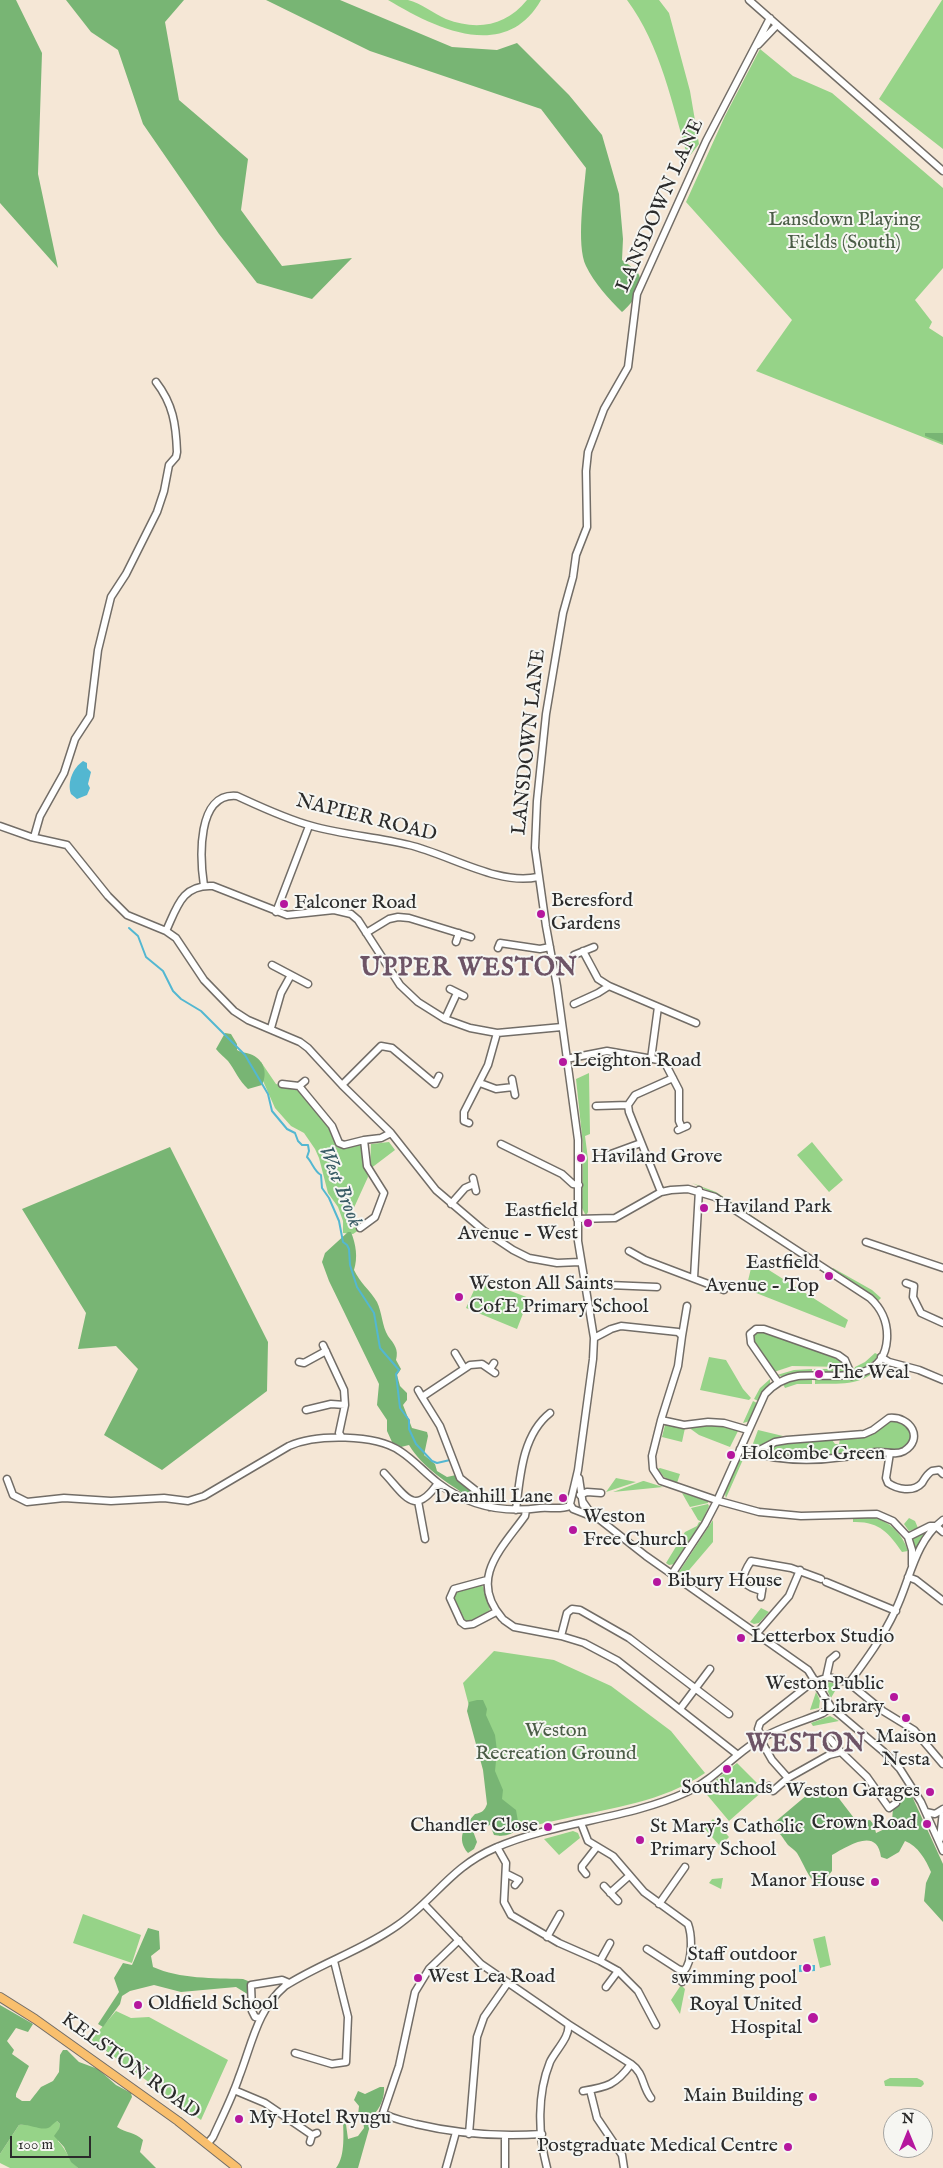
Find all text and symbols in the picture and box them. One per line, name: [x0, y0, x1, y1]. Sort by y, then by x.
street label: LANSDOWN LANE: [612, 116, 710, 296]
park label: Lansdown Playing Fields (South): [768, 209, 920, 256]
street label: LANSDOWN LANE: [508, 648, 552, 836]
street label: NAPIER ROAD: [293, 790, 439, 848]
place label: Beresford Gardens: [551, 890, 633, 937]
place label: Falconer Road: [294, 892, 416, 916]
marker: Falconer Road: [278, 898, 290, 910]
marker: Beresford Gardens: [535, 908, 547, 920]
district label: UPPER WESTON: [359, 955, 579, 985]
place label: Leighton Road: [573, 1050, 701, 1074]
marker: Leighton Road: [557, 1056, 569, 1068]
water label: West Brook: [311, 1142, 367, 1232]
place label: Haviland Grove: [591, 1146, 722, 1170]
marker: Haviland Grove: [575, 1152, 587, 1164]
place label: Haviland Park: [714, 1196, 832, 1220]
place label: Eastfield Avenue - West: [458, 1200, 578, 1247]
marker: Haviland Park: [698, 1202, 710, 1214]
marker: Eastfield Avenue - West: [582, 1217, 594, 1229]
place label: Eastfield Avenue - Top: [705, 1252, 819, 1299]
marker: Eastfield Avenue - Top: [823, 1270, 835, 1282]
place label: Weston All Saints CofE Primary School: [469, 1273, 649, 1320]
marker: Weston All Saints CofE Primary School: [453, 1291, 465, 1303]
place label: The Weal: [829, 1362, 909, 1386]
marker: The Weal: [813, 1368, 825, 1380]
place label: Holcombe Green: [741, 1443, 885, 1467]
marker: Holcombe Green: [725, 1449, 737, 1461]
place label: Deanhill Lane: [434, 1486, 553, 1510]
marker: Deanhill Lane: [557, 1492, 569, 1504]
place label: Weston Free Church: [583, 1506, 687, 1553]
marker: Weston Free Church: [567, 1524, 579, 1536]
place label: Bibury House: [667, 1570, 782, 1594]
marker: Bibury House: [651, 1576, 663, 1588]
place label: Letterbox Studio: [751, 1626, 894, 1650]
marker: Letterbox Studio: [735, 1632, 747, 1644]
place label: Weston Public Library: [765, 1673, 884, 1720]
marker: Weston Public Library: [888, 1691, 900, 1703]
marker: Maison Nesta: [900, 1712, 912, 1724]
park label: Weston Recreation Ground: [475, 1720, 637, 1767]
place label: Maison Nesta: [875, 1726, 937, 1773]
district label: WESTON: [745, 1731, 867, 1761]
marker: Southlands: [721, 1763, 733, 1775]
place label: Southlands: [681, 1777, 773, 1801]
place label: Weston Garages: [786, 1780, 920, 1804]
marker: Weston Garages: [924, 1786, 936, 1798]
place label: Crown Road: [812, 1812, 917, 1836]
place label: Chandler Close: [410, 1815, 538, 1839]
place label: St Mary's Catholic Primary School: [650, 1816, 803, 1863]
marker: Crown Road: [921, 1818, 933, 1830]
marker: Chandler Close: [542, 1821, 554, 1833]
marker: St Mary's Catholic Primary School: [634, 1834, 646, 1846]
place label: Manor House: [750, 1870, 865, 1894]
marker: Manor House: [869, 1876, 881, 1888]
place label: Staff outdoor swimming pool: [672, 1944, 797, 1991]
marker: Staff outdoor swimming pool: [801, 1962, 813, 1974]
place label: West Lea Road: [428, 1966, 555, 1990]
marker: West Lea Road: [412, 1972, 424, 1984]
place label: Oldfield School: [148, 1993, 278, 2017]
place label: Royal United Hospital: [689, 1994, 802, 2041]
marker: Oldfield School: [132, 1999, 144, 2011]
street label: KELSTON ROAD: [56, 2009, 204, 2125]
marker: Royal United Hospital: [806, 2011, 820, 2025]
place label: Main Building: [683, 2085, 803, 2109]
marker: Main Building: [807, 2091, 819, 2103]
place label: My Hotel Ryugu: [249, 2107, 391, 2131]
north arrow: [883, 2108, 933, 2158]
text: N: [902, 2110, 914, 2128]
marker: My Hotel Ryugu: [233, 2113, 245, 2125]
scale bar: [12, 2126, 94, 2158]
text: 100 m: [18, 2135, 53, 2154]
place label: Postgraduate Medical Centre: [537, 2135, 778, 2159]
marker: Postgraduate Medical Centre: [782, 2141, 794, 2153]

